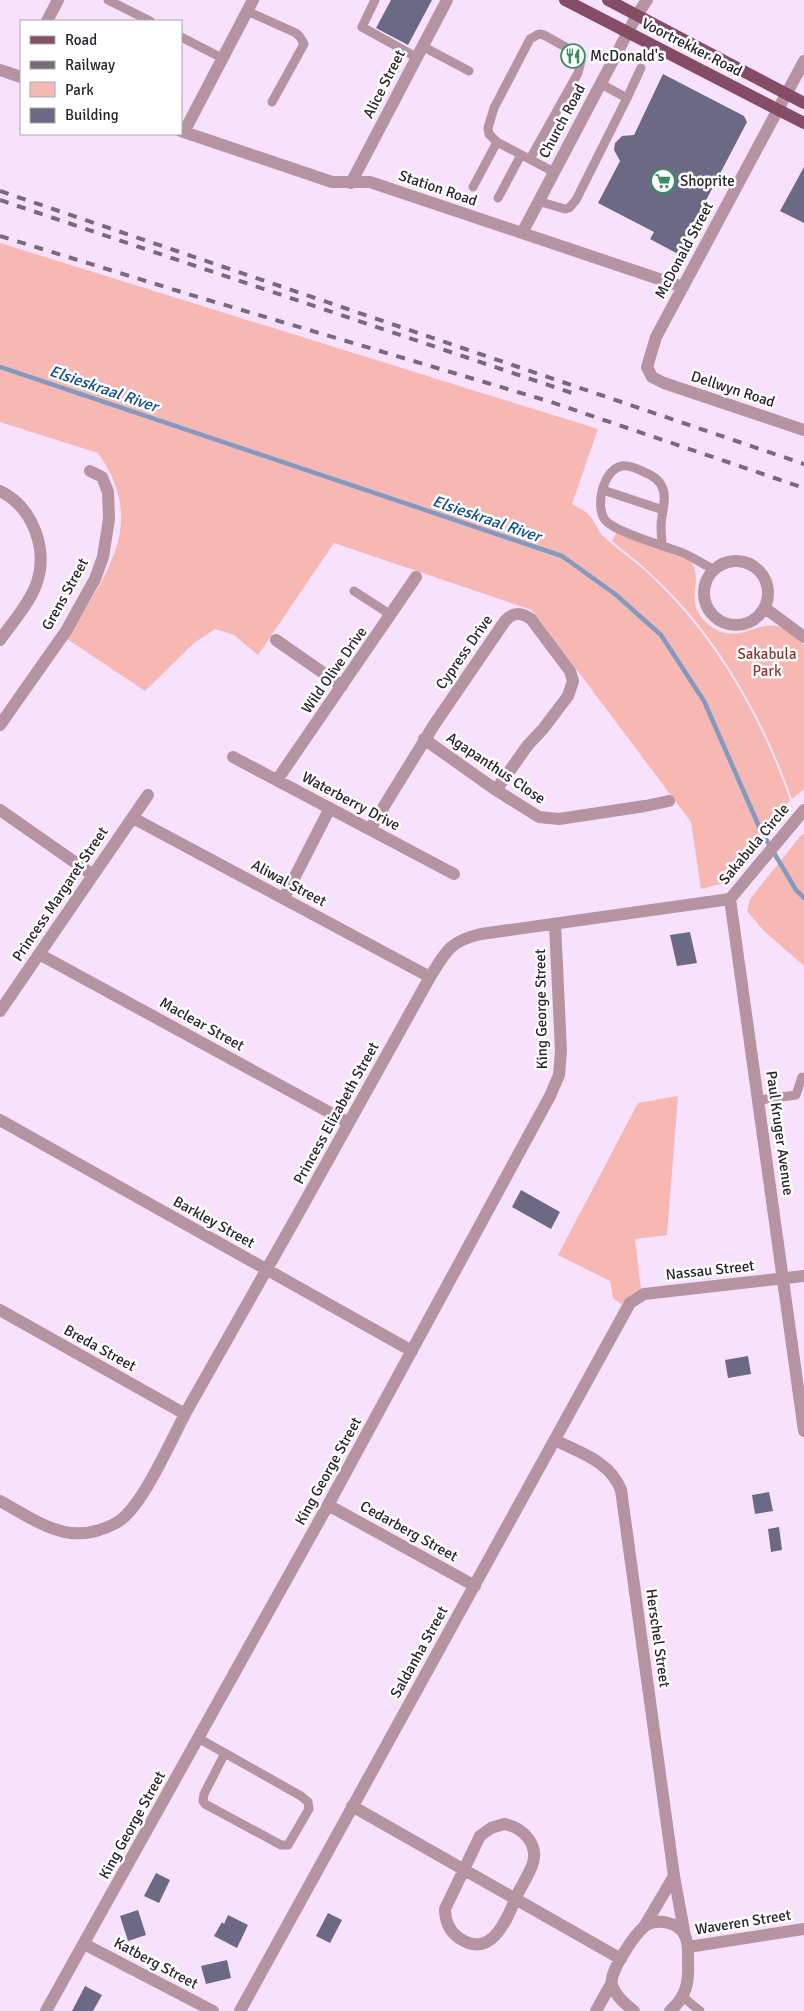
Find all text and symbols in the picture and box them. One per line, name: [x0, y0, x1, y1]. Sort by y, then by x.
street label: Voortrekker Road: [639, 14, 745, 80]
legend: [20, 20, 182, 135]
text: Road: [65, 31, 97, 49]
restaurant icon: McDonald's: [560, 43, 586, 69]
street label: Alice Street: [359, 47, 409, 121]
place label: McDonald's: [590, 47, 665, 65]
text: Railway: [65, 56, 115, 74]
text: Park: [65, 81, 94, 99]
street label: Church Road: [535, 81, 589, 161]
text: Building: [65, 106, 119, 124]
street label: Station Road: [396, 166, 480, 210]
supermarket icon: Shoprite: [650, 168, 676, 194]
place label: Shoprite: [680, 172, 735, 190]
street label: McDonald Street: [651, 198, 717, 302]
water label: Elsieskraal River: [47, 361, 162, 417]
street label: Dellwyn Road: [689, 367, 777, 411]
water label: Elsieskraal River: [430, 491, 545, 547]
street label: Grens Street: [38, 555, 92, 633]
street label: Cypress Drive: [432, 611, 496, 693]
street label: Wild Olive Drive: [298, 623, 370, 717]
park label: Sakabula Park: [737, 645, 797, 680]
street label: Agapanthus Close: [443, 728, 549, 808]
street label: Waterberry Drive: [299, 768, 403, 834]
street label: Sakabula Circle: [715, 800, 793, 888]
street label: Princess Margaret Street: [8, 823, 112, 965]
street label: Aliwal Street: [248, 856, 330, 910]
street label: King George Street: [531, 949, 551, 1069]
street label: Maclear Street: [157, 993, 247, 1055]
street label: Princess Elizabeth Street: [289, 1039, 383, 1187]
street label: Paul Kruger Avenue: [762, 1070, 798, 1196]
street label: Barkley Street: [170, 1192, 258, 1252]
street label: Nassau Street: [665, 1256, 755, 1284]
street label: Breda Street: [61, 1321, 139, 1375]
street label: King George Street: [291, 1414, 365, 1528]
street label: Cedarberg Street: [357, 1497, 461, 1565]
street label: Herschel Street: [642, 1588, 674, 1688]
street label: Saldanha Street: [386, 1603, 452, 1701]
street label: King George Street: [95, 1768, 169, 1882]
street label: Waveren Street: [694, 1906, 792, 1938]
street label: Katberg Street: [111, 1933, 201, 1993]

